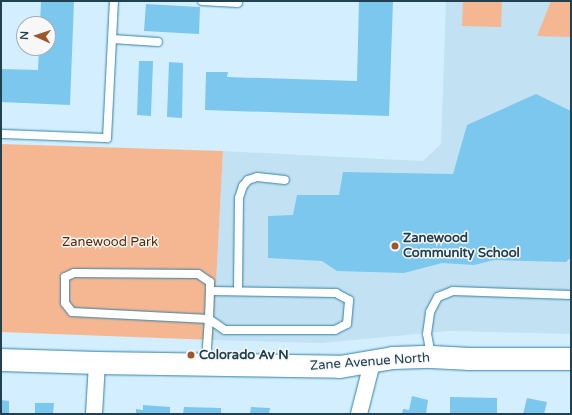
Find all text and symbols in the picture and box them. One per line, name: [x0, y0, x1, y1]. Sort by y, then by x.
north arrow: [16, 16, 56, 56]
text: N: [18, 31, 31, 40]
place label: Zanewood Community School: [403, 231, 520, 262]
park label: Zanewood Park: [62, 234, 158, 250]
marker: Zanewood Community School: [390, 241, 400, 251]
place label: Colorado Av N: [199, 347, 289, 363]
marker: Colorado Av N: [186, 350, 196, 360]
street label: Zane Avenue North: [310, 350, 430, 374]

